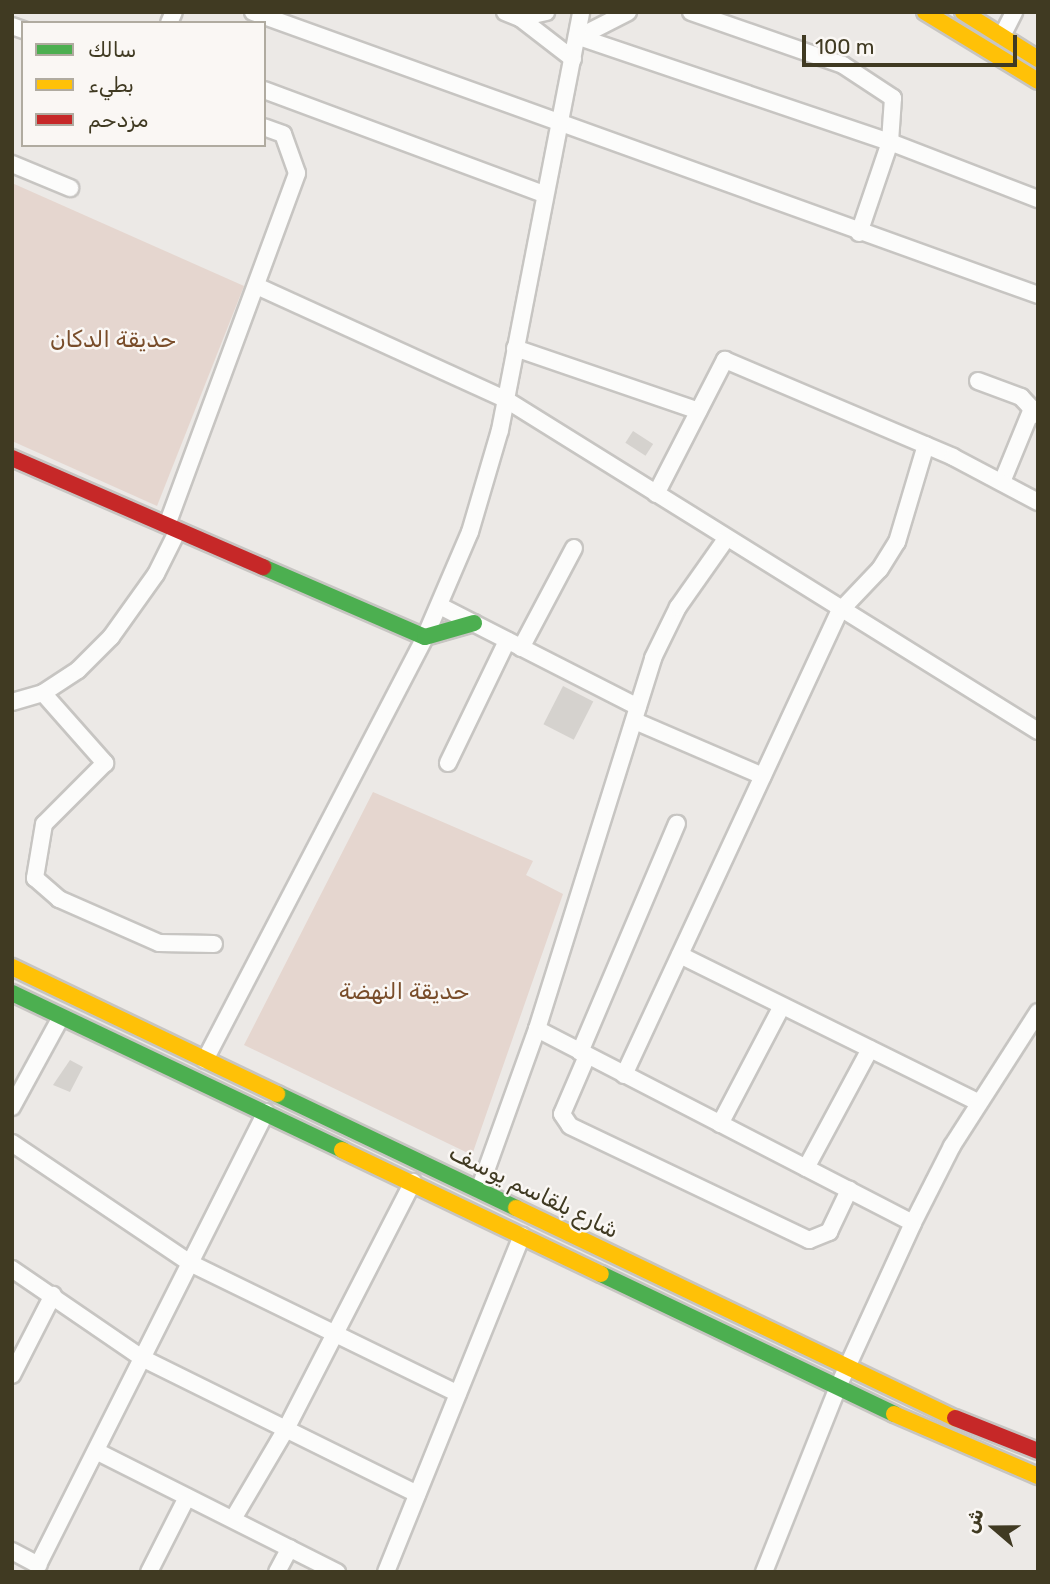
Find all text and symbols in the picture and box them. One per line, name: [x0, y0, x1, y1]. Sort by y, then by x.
legend: [21, 21, 266, 147]
scale bar: [805, 21, 1020, 65]
text: 100 m: [815, 34, 874, 59]
text: سالك: [88, 37, 136, 62]
text: بطيء: [88, 72, 134, 97]
text: مزدحم: [88, 107, 148, 132]
park label: حديقة الدكان: [50, 325, 176, 353]
park label: حديقة النهضة: [339, 977, 469, 1005]
street label: شارع بلقاسم يوسف: [445, 1138, 623, 1244]
north arrow: [959, 1493, 1029, 1563]
text: ش: [959, 1505, 989, 1536]

